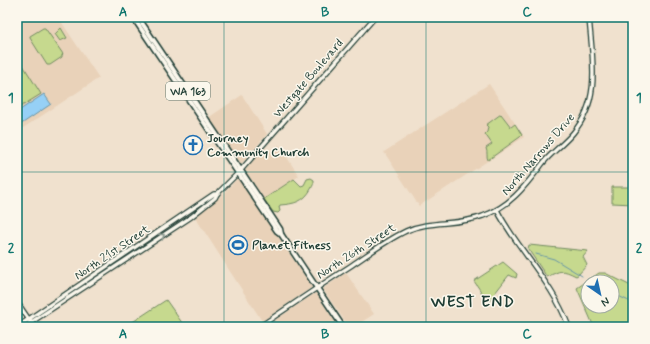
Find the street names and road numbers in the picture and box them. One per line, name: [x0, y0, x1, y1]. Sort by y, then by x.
street label: Westgate Boulevard: [270, 36, 347, 121]
road number: WA 163: [166, 82, 210, 100]
street label: North Narrows Drive: [499, 110, 579, 199]
street label: North 26th Street: [314, 220, 399, 283]
street label: North 21st Street: [72, 222, 154, 284]

